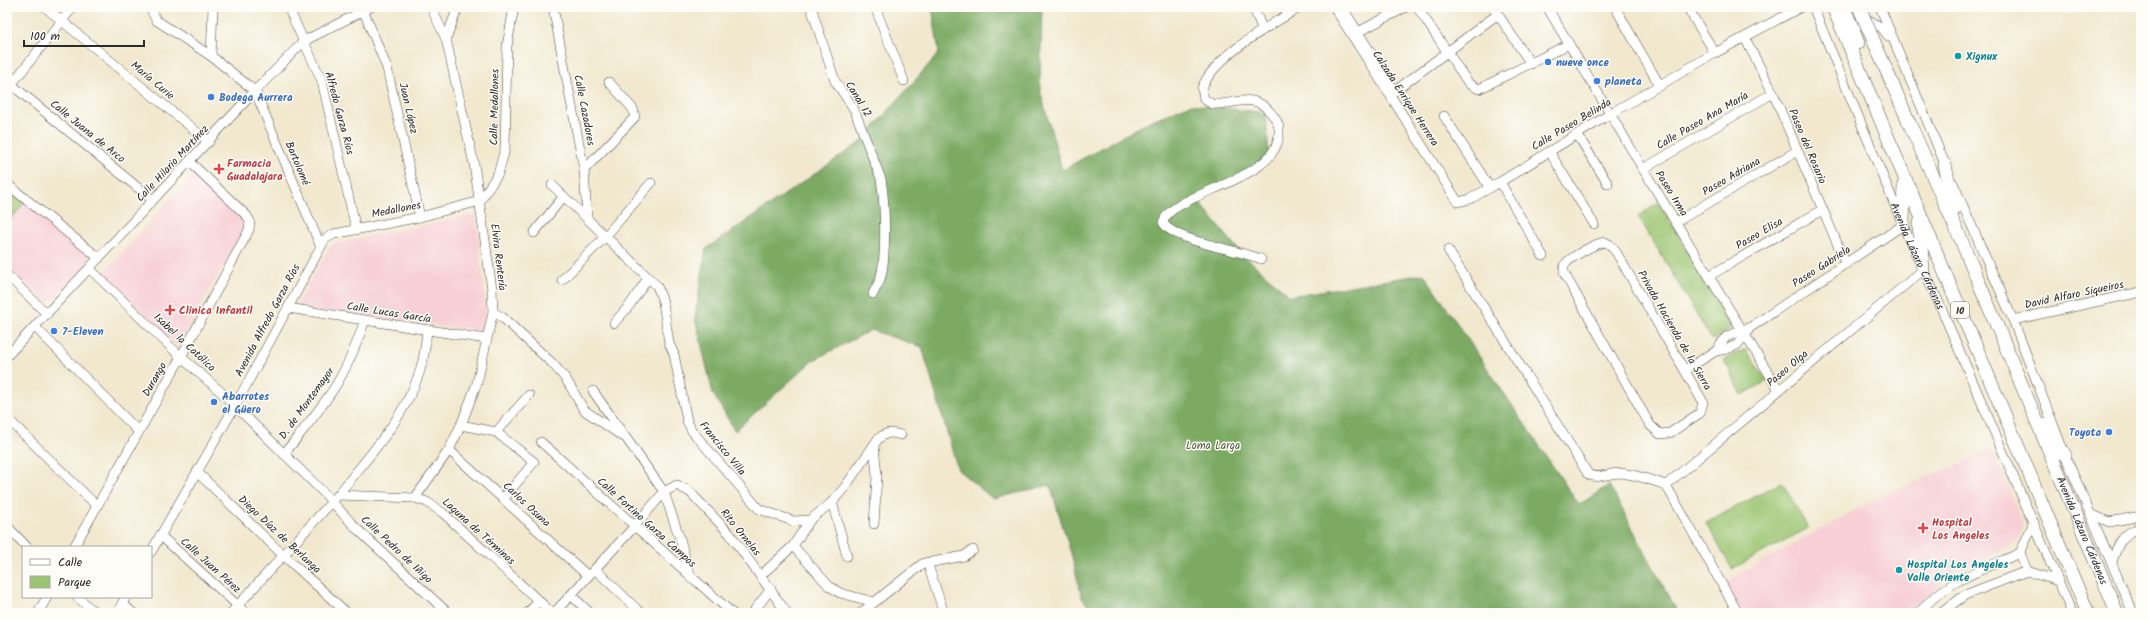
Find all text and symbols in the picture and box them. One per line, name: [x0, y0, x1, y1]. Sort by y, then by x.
scale bar: [24, 22, 144, 48]
text: 100 m: [30, 27, 61, 46]
street label: Calzada Enrique Herrera: [1367, 47, 1443, 150]
place label: Xignux: [1965, 48, 1998, 66]
marker: Xignux: [1953, 51, 1963, 61]
place label: nueve once: [1556, 54, 1610, 72]
street label: María Curie: [126, 57, 178, 105]
marker: nueve once: [1543, 57, 1553, 67]
street label: Calle Medallones: [485, 68, 505, 145]
street label: Alfredo Garza Ríos: [319, 70, 359, 157]
street label: Calle Cazadores: [568, 73, 600, 148]
place label: planeta: [1604, 73, 1642, 91]
marker: planeta: [1592, 76, 1602, 86]
street label: Canal 12: [840, 78, 876, 121]
street label: Juan López: [393, 81, 423, 136]
street label: Calle Paseo Ana María: [1653, 87, 1752, 155]
place label: Bodega Aurrera: [219, 89, 293, 107]
marker: Bodega Aurrera: [206, 92, 216, 102]
street label: Calle Paseo Belinda: [1528, 94, 1615, 156]
street label: Calle Juana de Arco: [46, 96, 129, 168]
street label: Paseo del Rosario: [1783, 106, 1831, 187]
street label: Calle Hilario Martínez: [132, 121, 214, 206]
street label: Bartolomé: [280, 139, 315, 189]
street label: Paseo Adriana: [1699, 153, 1764, 201]
place label: Farmacia Guadalajara: [227, 155, 283, 186]
marker: Farmacia Guadalajara: [214, 164, 224, 174]
street label: Paseo Irma: [1650, 167, 1692, 220]
street label: Medallones: [370, 196, 423, 224]
street label: Avenida Lázaro Cárdenas: [1885, 200, 1949, 313]
street label: Paseo Elisa: [1733, 213, 1786, 255]
street label: Elvira Rentería: [485, 223, 511, 292]
street label: Paseo Gabriela: [1789, 241, 1854, 293]
street label: Avenida Alfredo Garza Ríos: [230, 261, 305, 380]
street label: Privada Hacienda de la Sierra: [1632, 267, 1716, 394]
street label: David Alfaro Siqueiros: [2023, 276, 2126, 314]
street label: Calle Lucas García: [345, 297, 432, 329]
place label: Clinica Infantil: [179, 302, 253, 320]
road number: 10: [1951, 302, 1969, 318]
marker: Clinica Infantil: [164, 304, 176, 316]
street label: Isabel la Católica: [149, 309, 220, 376]
place label: 7-Eleven: [62, 323, 104, 341]
marker: 7-Eleven: [49, 326, 59, 336]
street label: Paseo Olga: [1763, 346, 1813, 392]
street label: Durango: [138, 359, 172, 400]
street label: D. de Montemayor: [274, 363, 340, 443]
place label: Abarrotes el Güero: [222, 388, 270, 419]
marker: Abarrotes el Güero: [209, 397, 219, 407]
street label: Francisco Villa: [694, 417, 750, 480]
place label: Toyota: [2069, 424, 2101, 442]
marker: Toyota: [2104, 427, 2114, 437]
park label: Loma Larga: [1186, 437, 1240, 455]
street label: Calle Fortino Garza Campos: [593, 473, 700, 573]
street label: Avenida Lázaro Cárdenas: [2051, 474, 2112, 588]
street label: Carlos Osuna: [498, 478, 554, 532]
street label: Diego Díaz de Berlanga: [234, 491, 325, 578]
street label: Laguna de Términos: [438, 494, 519, 570]
street label: Rito Ornelas: [715, 505, 765, 560]
street label: Calle Pedro de Iñigo: [356, 511, 436, 588]
place label: Hospital Los Angeles: [1932, 514, 1990, 545]
marker: Hospital Los Angeles: [1917, 522, 1929, 534]
street label: Calle Juan Pérez: [176, 533, 245, 598]
legend: [22, 546, 152, 598]
text: Calle: [58, 553, 83, 572]
place label: Hospital Los Angeles Valle Oriente: [1907, 556, 2009, 587]
marker: Hospital Los Angeles Valle Oriente: [1894, 565, 1904, 575]
text: Parque: [58, 573, 92, 592]

